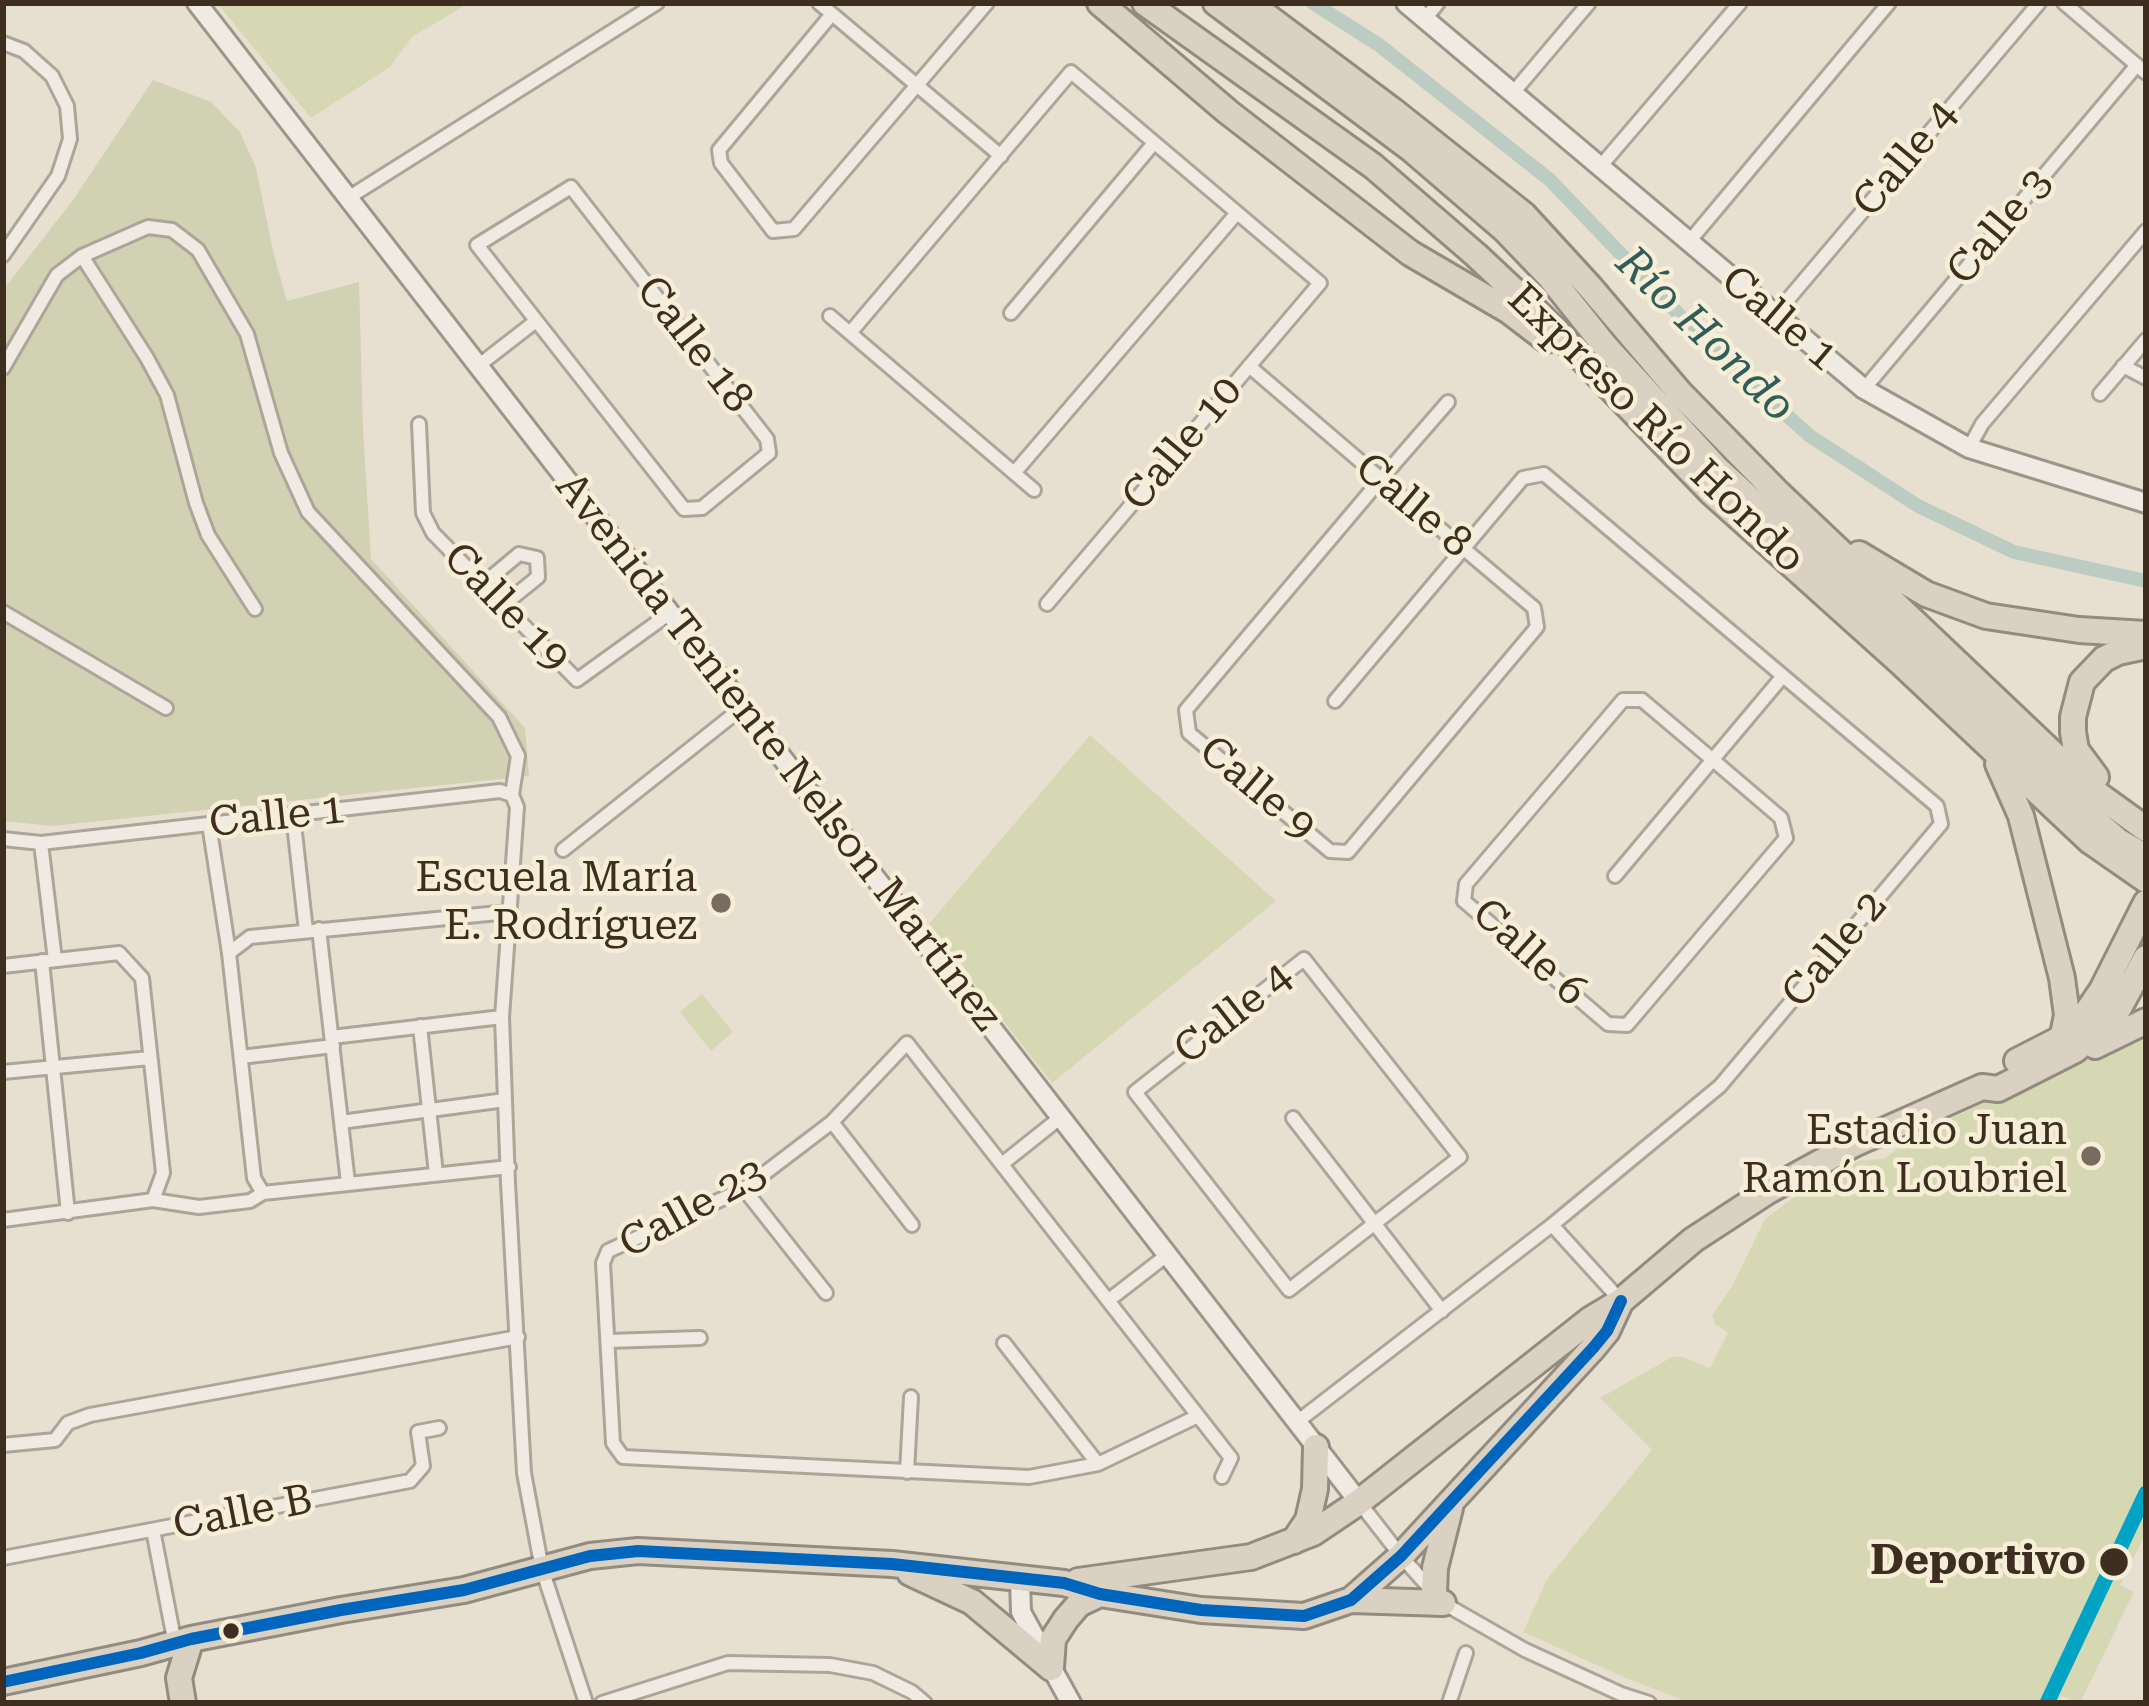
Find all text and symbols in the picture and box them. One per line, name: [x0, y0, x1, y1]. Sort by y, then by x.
street label: Calle 4: [1843, 91, 1969, 227]
street label: Calle 3: [1937, 159, 2063, 295]
water label: Río Hondo: [1604, 236, 1806, 434]
street label: Calle 1: [1711, 256, 1847, 382]
street label: Calle 18: [625, 267, 763, 423]
street label: Expreso Río Hondo: [1497, 274, 1815, 584]
street label: Calle 10: [1112, 367, 1254, 521]
street label: Calle 8: [1345, 443, 1481, 569]
street label: Avenida Teniente Nelson Martínez: [544, 463, 1012, 1041]
street label: Calle 19: [432, 533, 580, 683]
street label: Calle 9: [1189, 726, 1325, 852]
street label: Calle 1: [207, 785, 347, 849]
place label: Escuela María E. Rodríguez: [415, 854, 697, 952]
street label: Calle 2: [1772, 882, 1898, 1018]
street label: Calle 6: [1462, 889, 1596, 1017]
marker: Escuela María E. Rodríguez: [708, 890, 734, 916]
street label: Calle 4: [1165, 952, 1303, 1076]
place label: Estadio Juan Ramón Loubriel: [1742, 1107, 2067, 1206]
marker: Estadio Juan Ramón Loubriel: [2078, 1143, 2104, 1169]
street label: Calle 23: [611, 1148, 775, 1270]
street label: Calle B: [169, 1475, 317, 1551]
place label: Deportivo: [1870, 1537, 2086, 1587]
marker: Deportivo: [2097, 1545, 2131, 1579]
unlabelled marker: [220, 1620, 242, 1642]

